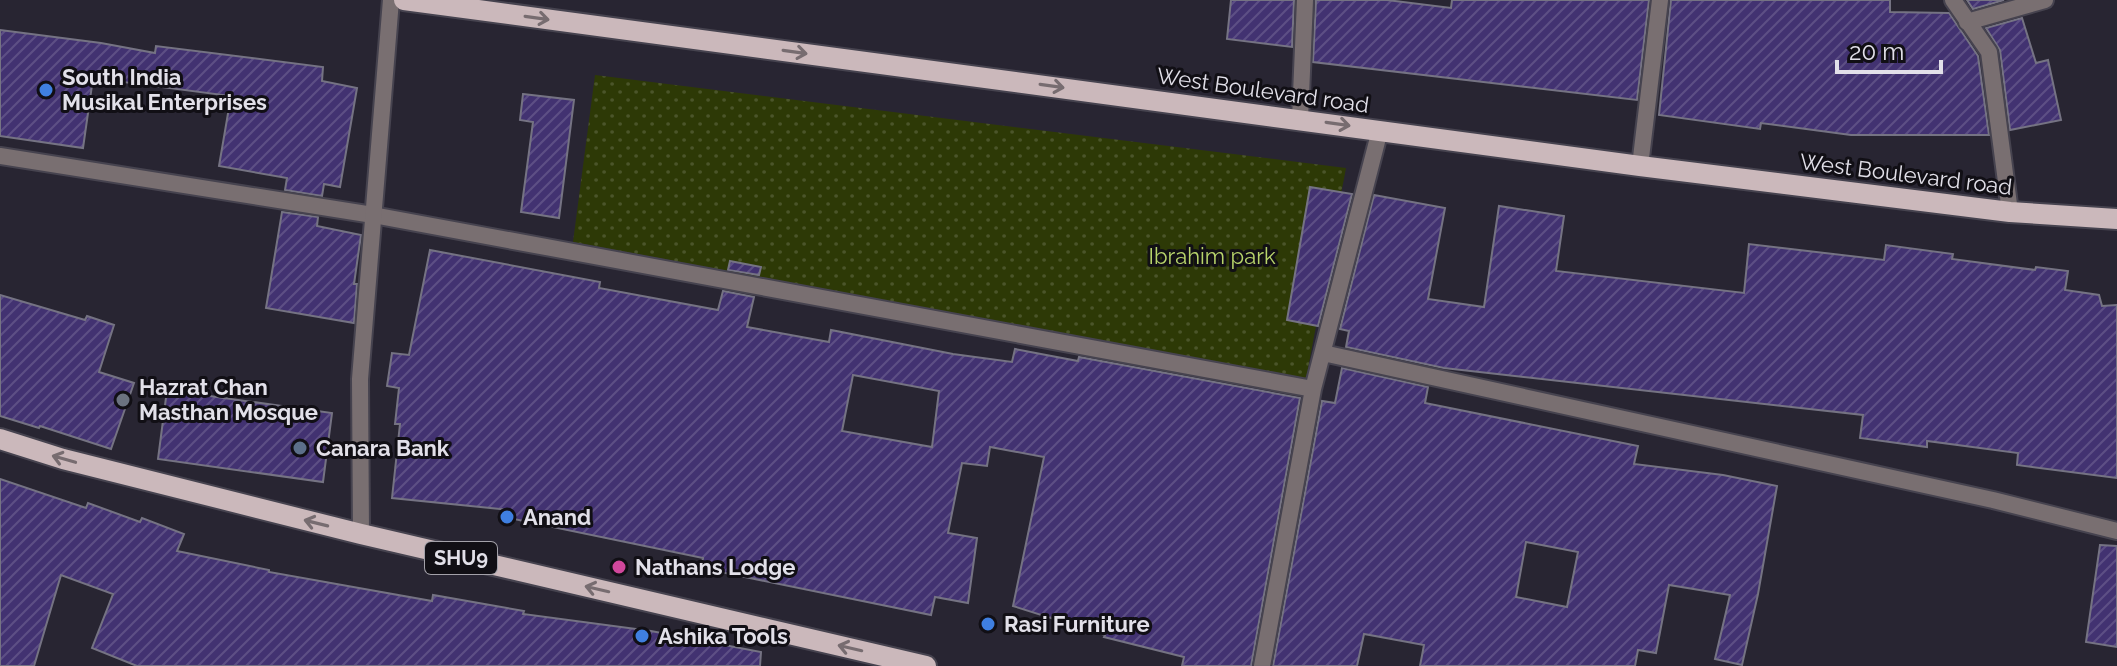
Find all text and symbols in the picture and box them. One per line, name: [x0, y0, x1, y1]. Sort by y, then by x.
one-way arrow: [523, 10, 550, 25]
scale bar: [1837, 24, 1941, 74]
text: 20 m: [1849, 37, 1904, 66]
one-way arrow: [782, 45, 807, 60]
street label: West Boulevard road: [1155, 62, 1371, 118]
place label: South India Musikal Enterprises: [62, 64, 267, 115]
one-way arrow: [1039, 79, 1065, 94]
marker: South India Musikal Enterprises: [37, 81, 55, 99]
one-way arrow: [1325, 117, 1350, 132]
street label: West Boulevard road: [1798, 148, 2014, 200]
park label: Ibrahim park: [1148, 243, 1276, 269]
place label: Hazrat Chan Masthan Mosque: [139, 374, 318, 425]
marker: Hazrat Chan Masthan Mosque: [114, 391, 132, 409]
place label: Canara Bank: [316, 435, 450, 461]
marker: Canara Bank: [291, 439, 309, 457]
one-way arrow: [52, 451, 78, 466]
place label: Anand: [523, 504, 591, 530]
marker: Anand: [498, 508, 516, 526]
one-way arrow: [304, 515, 330, 530]
road number: SHU9: [425, 542, 497, 574]
place label: Nathans Lodge: [635, 554, 795, 580]
marker: Nathans Lodge: [610, 558, 628, 576]
one-way arrow: [584, 581, 610, 596]
place label: Rasi Furniture: [1004, 611, 1150, 637]
marker: Rasi Furniture: [979, 615, 997, 633]
place label: Ashika Tools: [658, 623, 788, 649]
marker: Ashika Tools: [633, 627, 651, 645]
one-way arrow: [837, 640, 863, 655]

